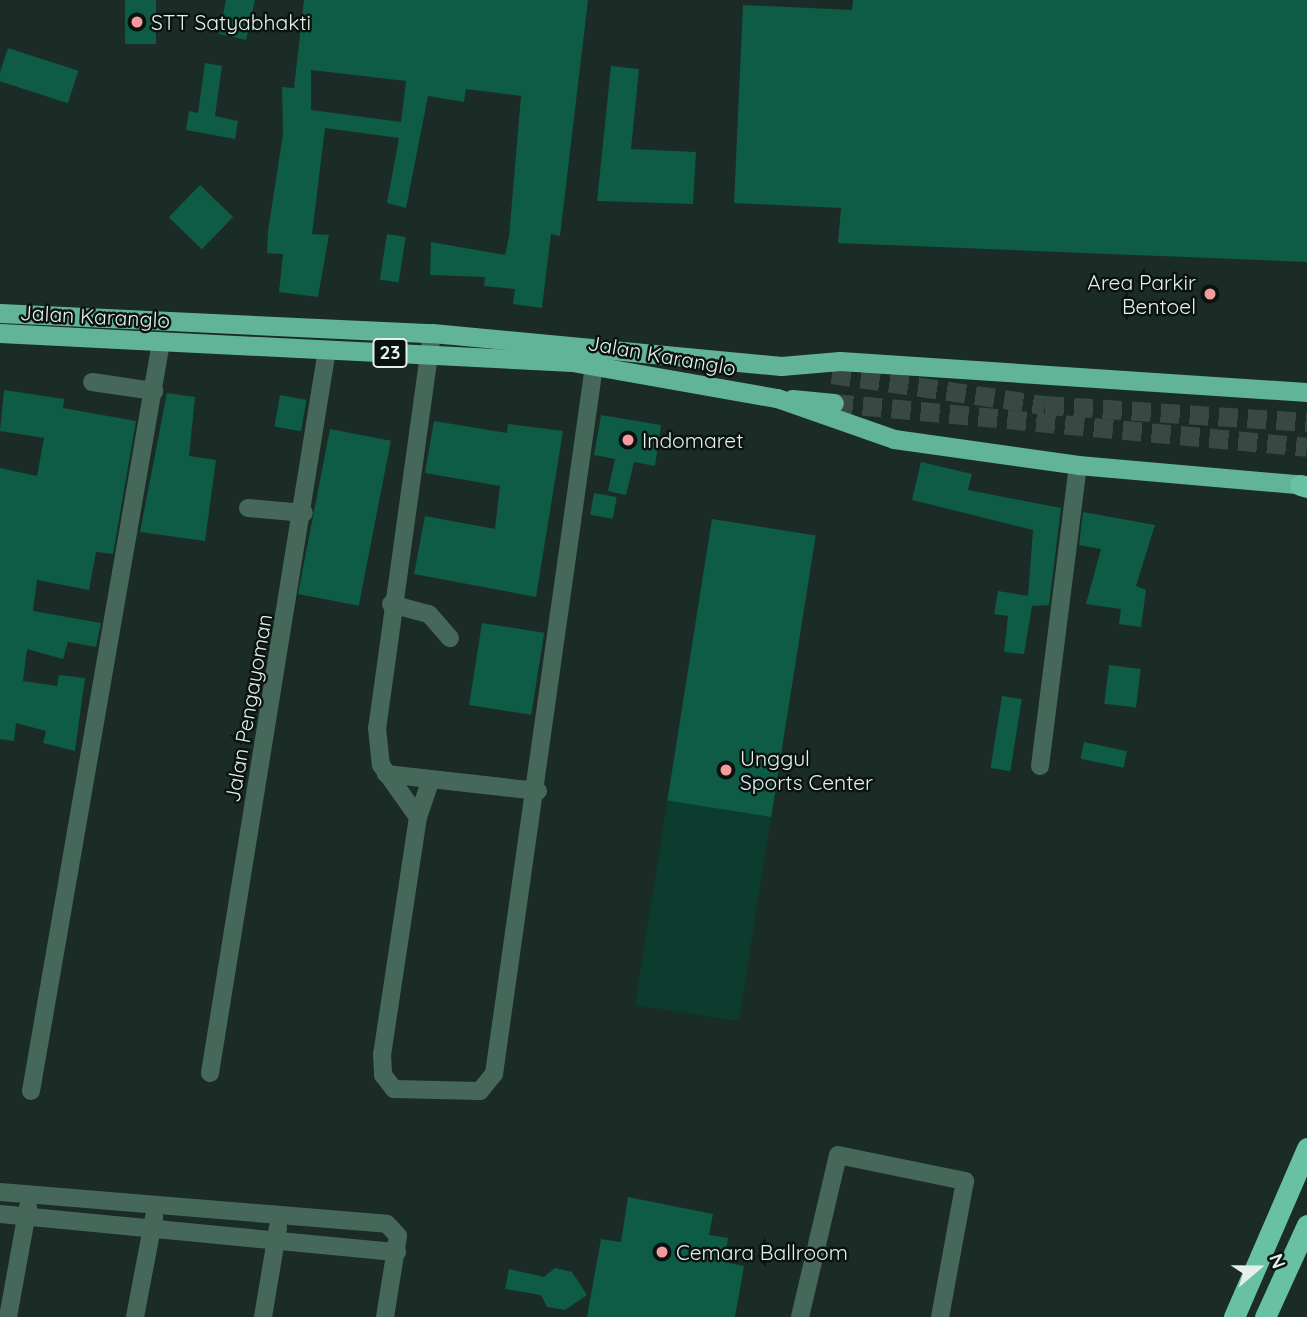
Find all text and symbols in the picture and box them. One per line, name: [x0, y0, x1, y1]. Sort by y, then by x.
place label: STT Satyabhakti: [151, 9, 311, 35]
marker: STT Satyabhakti: [129, 14, 145, 30]
place label: Area Parkir Bentoel: [1087, 269, 1196, 319]
marker: Area Parkir Bentoel: [1202, 286, 1218, 302]
street label: Jalan Karanglo: [19, 299, 171, 333]
street label: Jalan Karanglo: [586, 330, 738, 380]
road number: 23: [371, 338, 409, 368]
place label: Indomaret: [642, 427, 743, 453]
marker: Indomaret: [620, 432, 636, 448]
street label: Jalan Pengayoman: [219, 612, 277, 804]
place label: Unggul Sports Center: [740, 745, 873, 795]
marker: Unggul Sports Center: [718, 762, 734, 778]
north arrow: [1223, 1233, 1293, 1303]
place label: Cemara Ballroom: [676, 1239, 848, 1265]
marker: Cemara Ballroom: [654, 1244, 670, 1260]
text: N: [1264, 1250, 1291, 1271]

